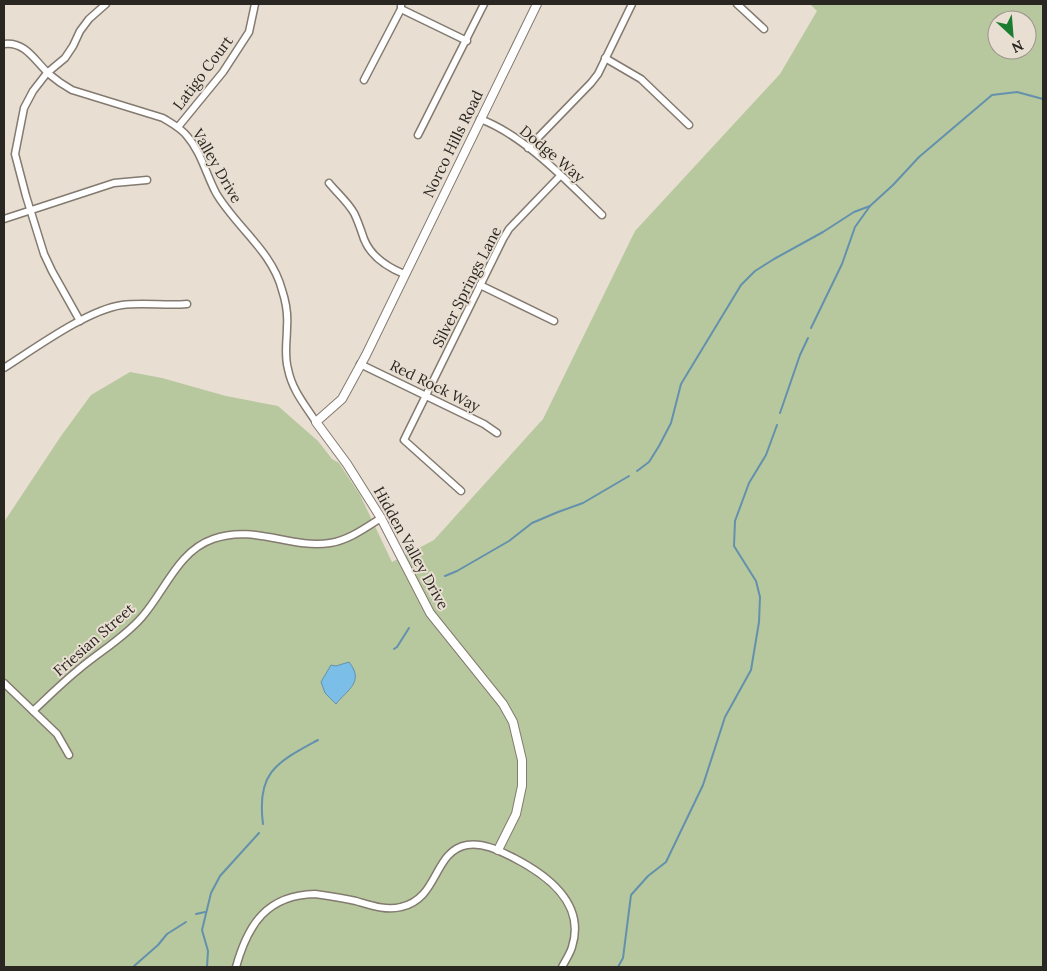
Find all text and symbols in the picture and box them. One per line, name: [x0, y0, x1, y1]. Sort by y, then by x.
north arrow: [987, 10, 1037, 60]
street label: Latigo Court: [168, 32, 237, 114]
text: N: [1009, 36, 1027, 57]
street label: Norco Hills Road: [418, 87, 487, 200]
street label: Dodge Way: [516, 121, 589, 186]
street label: Valley Drive: [188, 124, 246, 206]
street label: Silver Springs Lane: [428, 223, 505, 350]
street label: Red Rock Way: [387, 355, 484, 416]
street label: Hidden Valley Drive: [370, 483, 453, 613]
street label: Friesian Street: [49, 599, 138, 680]

